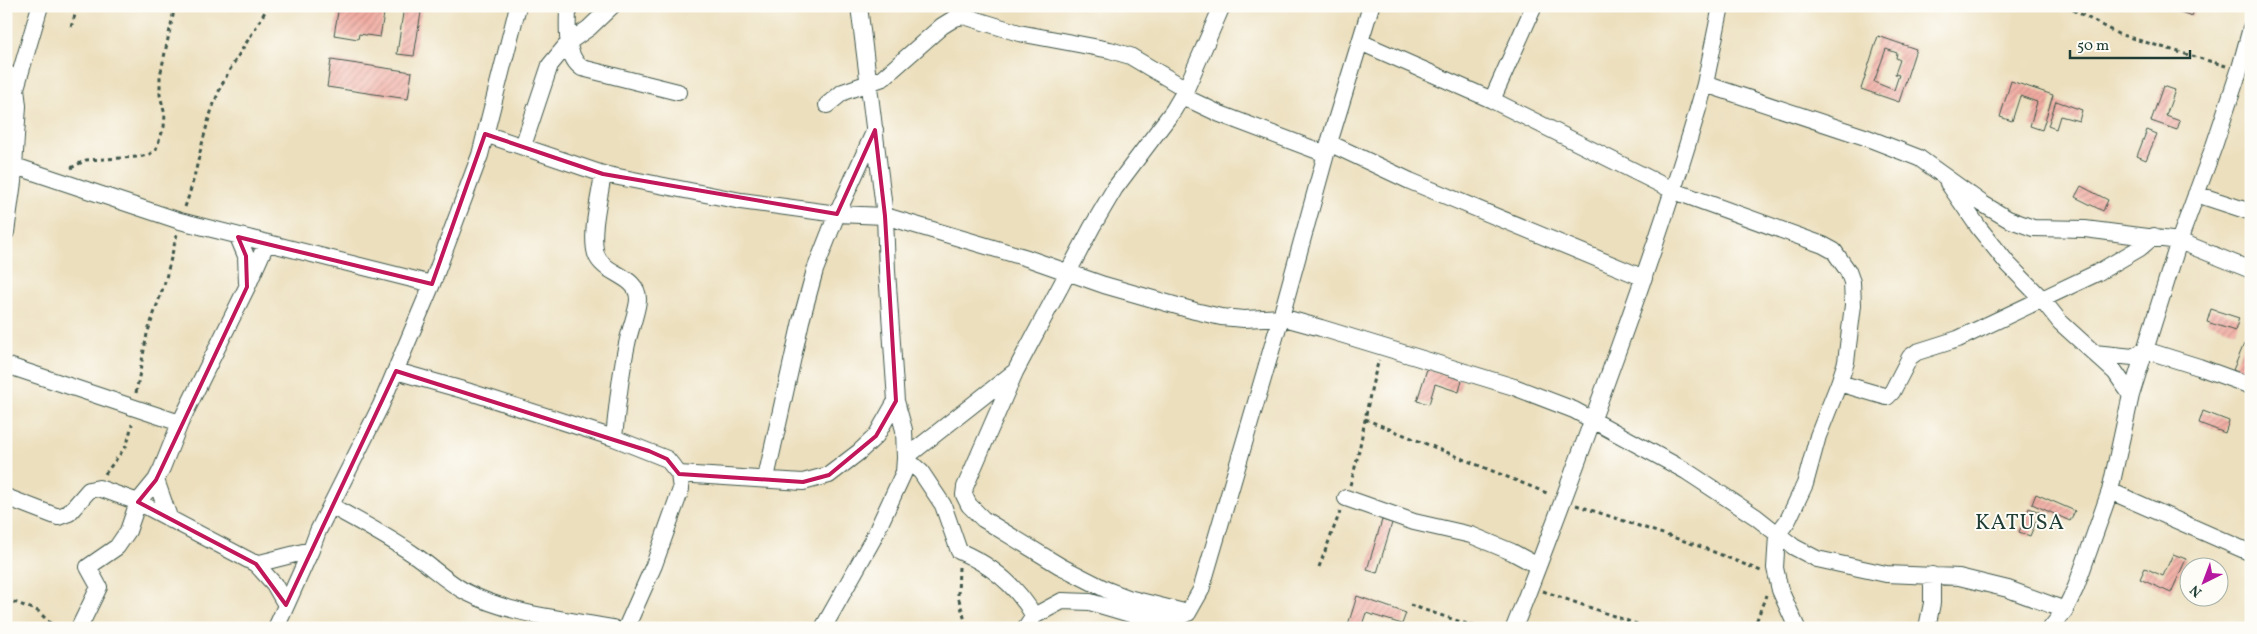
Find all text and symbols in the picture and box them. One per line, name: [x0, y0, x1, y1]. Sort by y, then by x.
scale bar: [2070, 28, 2190, 60]
text: 50 m: [2077, 36, 2109, 57]
district label: KATUSA: [1975, 508, 2065, 539]
north arrow: [2180, 556, 2230, 606]
text: N: [2186, 580, 2206, 601]

